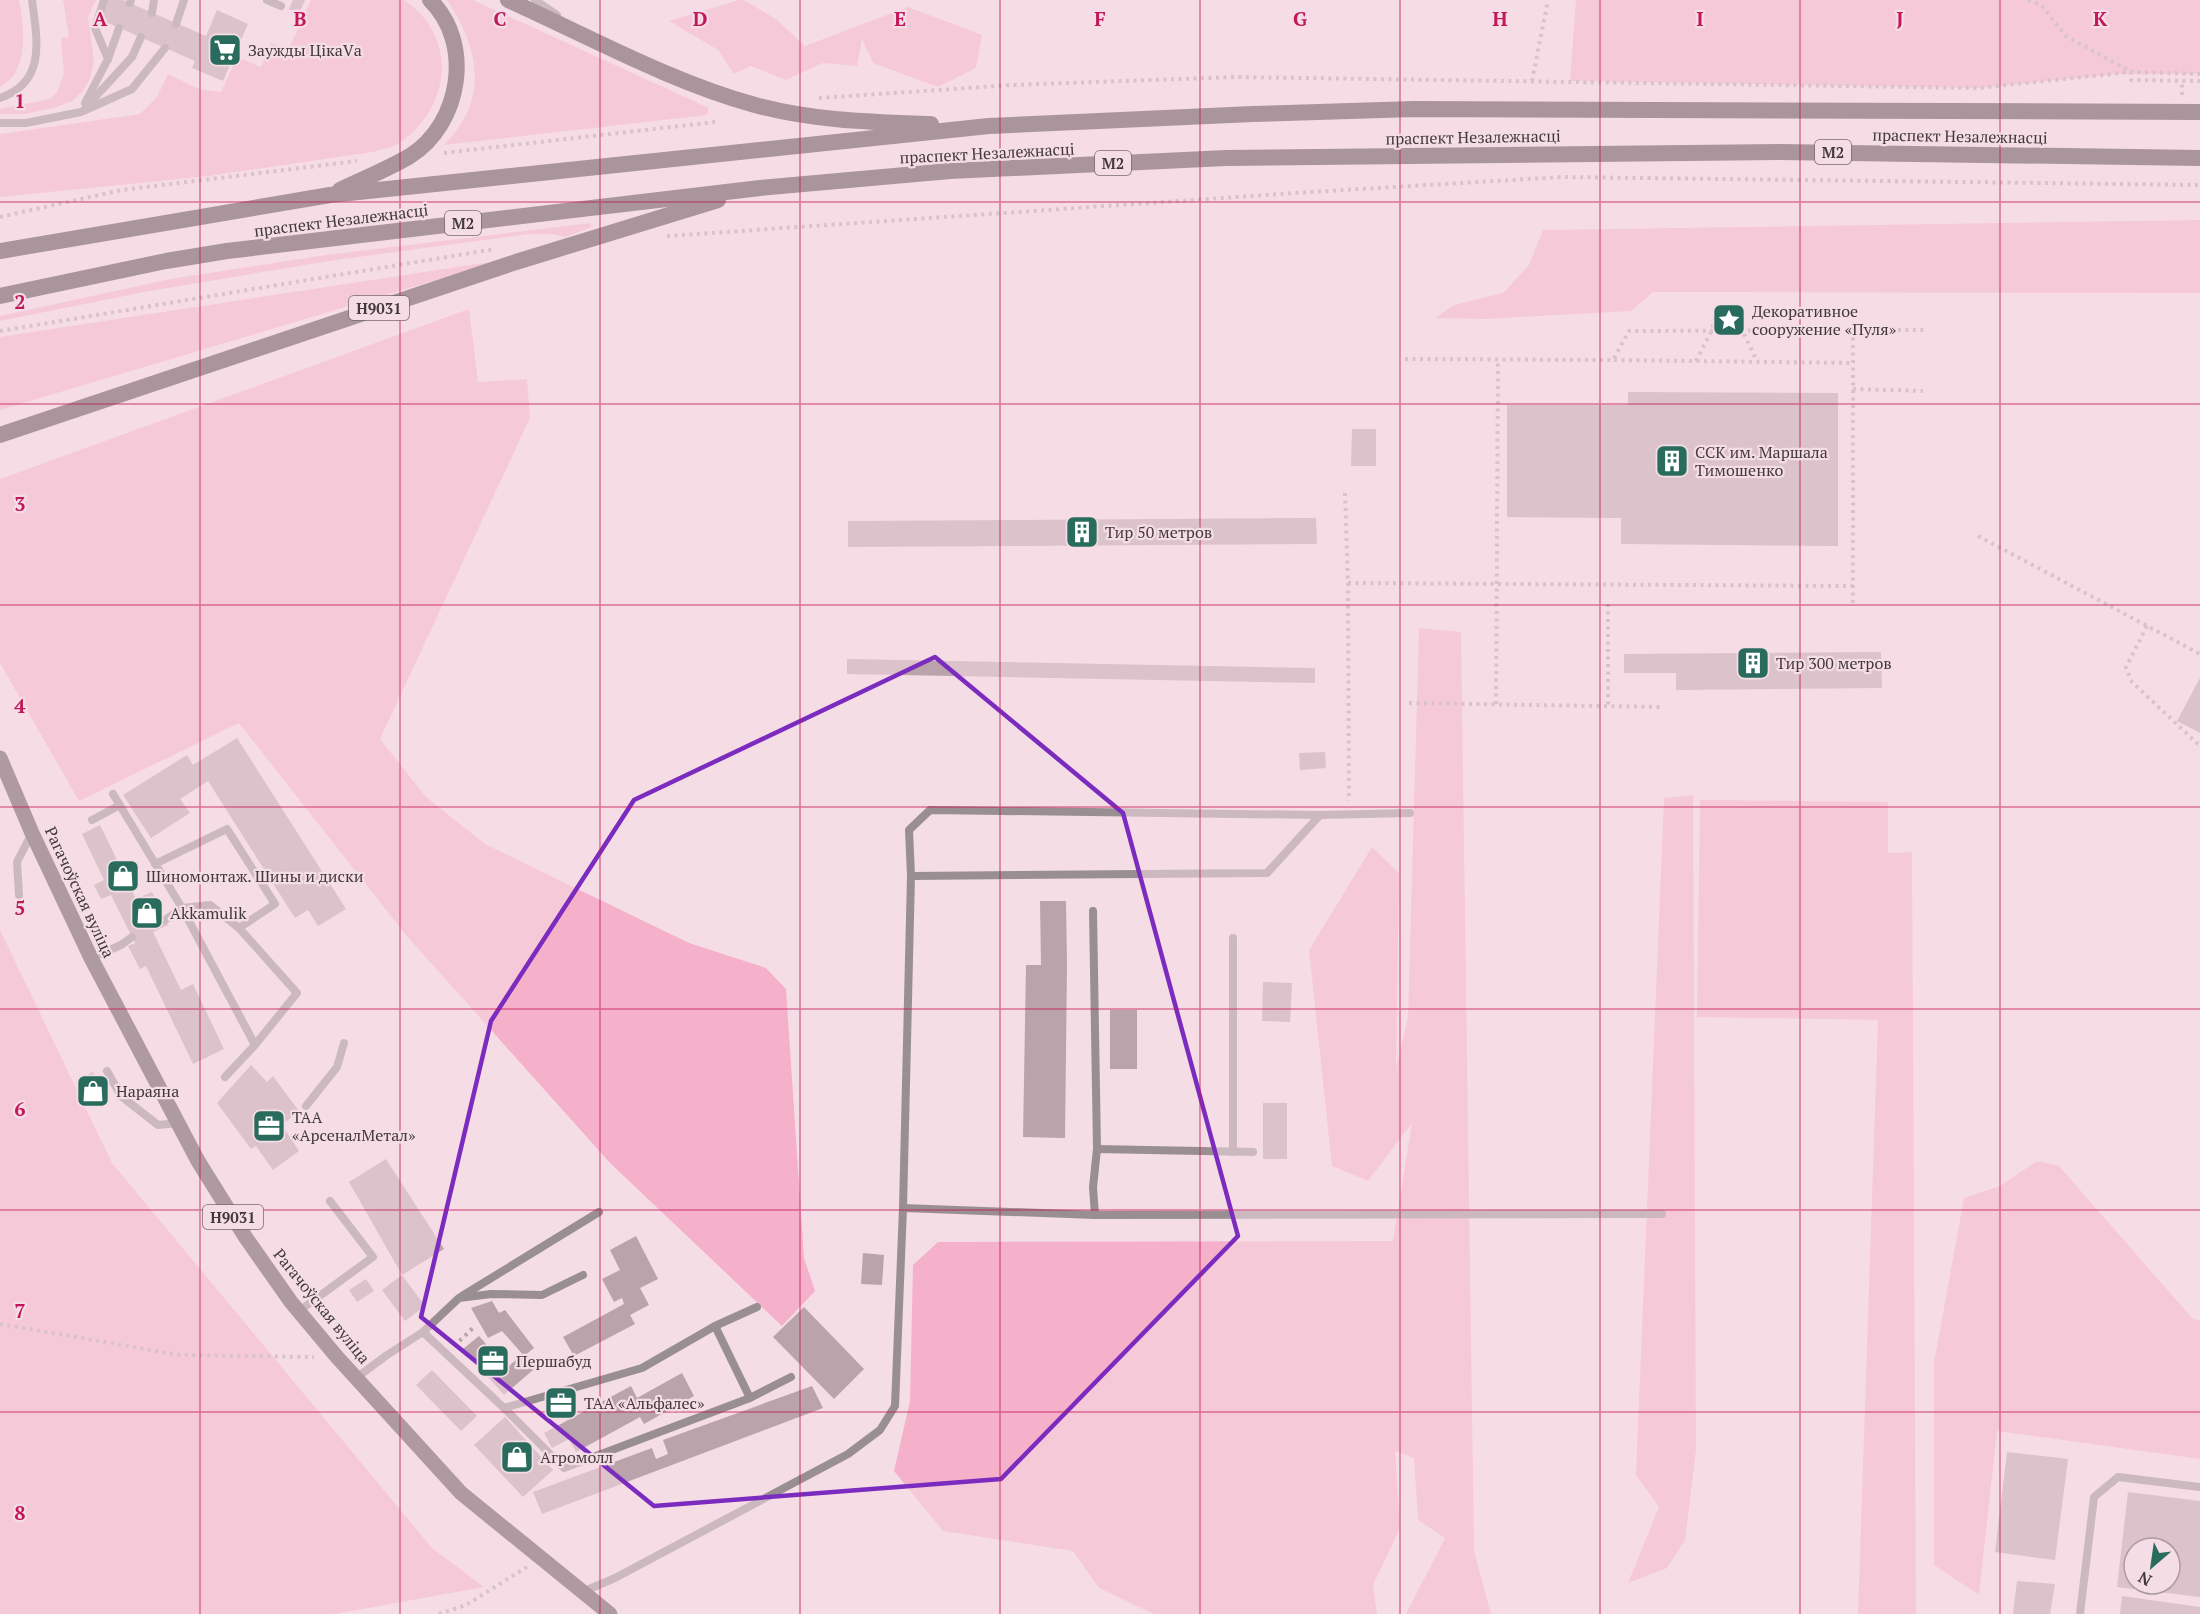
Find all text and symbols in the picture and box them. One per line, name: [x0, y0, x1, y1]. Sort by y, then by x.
text: A: [93, 5, 108, 32]
text: B: [294, 5, 307, 32]
text: C: [493, 5, 507, 32]
text: D: [693, 5, 707, 32]
text: E: [894, 5, 906, 32]
text: F: [1094, 5, 1106, 32]
text: G: [1293, 5, 1307, 32]
text: H: [1492, 5, 1508, 32]
text: I: [1696, 5, 1704, 32]
text: J: [1896, 5, 1904, 32]
text: K: [2093, 5, 2108, 32]
supermarket icon: Заужды ЦікаVа: [207, 32, 243, 68]
place label: Заужды ЦікаVа: [248, 39, 362, 61]
text: 1: [14, 87, 26, 114]
street label: праспект Незалежнасці: [1872, 123, 2048, 149]
street label: праспект Незалежнасці: [1385, 124, 1561, 150]
street label: праспект Незалежнасці: [899, 137, 1075, 169]
road number: М2: [1815, 140, 1851, 164]
road number: М2: [1095, 151, 1131, 175]
street label: праспект Незалежнасці: [253, 198, 430, 242]
road number: М2: [445, 211, 481, 235]
text: 2: [14, 288, 26, 315]
road number: Н9031: [349, 296, 409, 320]
place label: Декоративное сооружение «Пуля»: [1752, 300, 1897, 340]
place icon: Декоративное сооружение «Пуля»: [1711, 302, 1747, 338]
place label: ССК им. Маршала Тимошенко: [1695, 441, 1828, 481]
building icon: ССК им. Маршала Тимошенко: [1654, 443, 1690, 479]
text: 3: [14, 490, 26, 517]
building icon: Тир 50 метров: [1064, 514, 1100, 550]
place label: Тир 50 метров: [1105, 521, 1212, 543]
building icon: Тир 300 метров: [1735, 645, 1771, 681]
place label: Тир 300 метров: [1776, 652, 1892, 674]
text: 4: [14, 692, 26, 719]
street label: Рагачоўская вуліца: [40, 823, 120, 961]
shop icon: Шиномонтаж. Шины и диски: [105, 858, 141, 894]
place label: Шиномонтаж. Шины и диски: [146, 865, 364, 887]
text: 5: [14, 894, 26, 921]
shop icon: Akkamulik: [129, 895, 165, 931]
place label: Akkamulik: [170, 902, 247, 924]
shop icon: Нараяна: [75, 1073, 111, 1109]
place label: Нараяна: [116, 1080, 179, 1102]
text: 6: [14, 1095, 26, 1122]
place label: ТАА «АрсеналМетал»: [292, 1106, 416, 1146]
office icon: ТАА «АрсеналМетал»: [251, 1108, 287, 1144]
road number: Н9031: [203, 1205, 263, 1229]
street label: Рагачоўская вуліца: [269, 1244, 375, 1368]
text: 7: [14, 1297, 26, 1324]
office icon: Першабуд: [475, 1343, 511, 1379]
place label: Першабуд: [516, 1350, 591, 1372]
office icon: ТАА «Альфалес»: [543, 1385, 579, 1421]
place label: ТАА «Альфалес»: [584, 1392, 705, 1414]
shop icon: Агромолл: [499, 1439, 535, 1475]
place label: Агромолл: [540, 1446, 614, 1468]
text: 8: [14, 1499, 26, 1526]
north arrow: [2122, 1536, 2182, 1596]
text: N: [2134, 1567, 2155, 1592]

